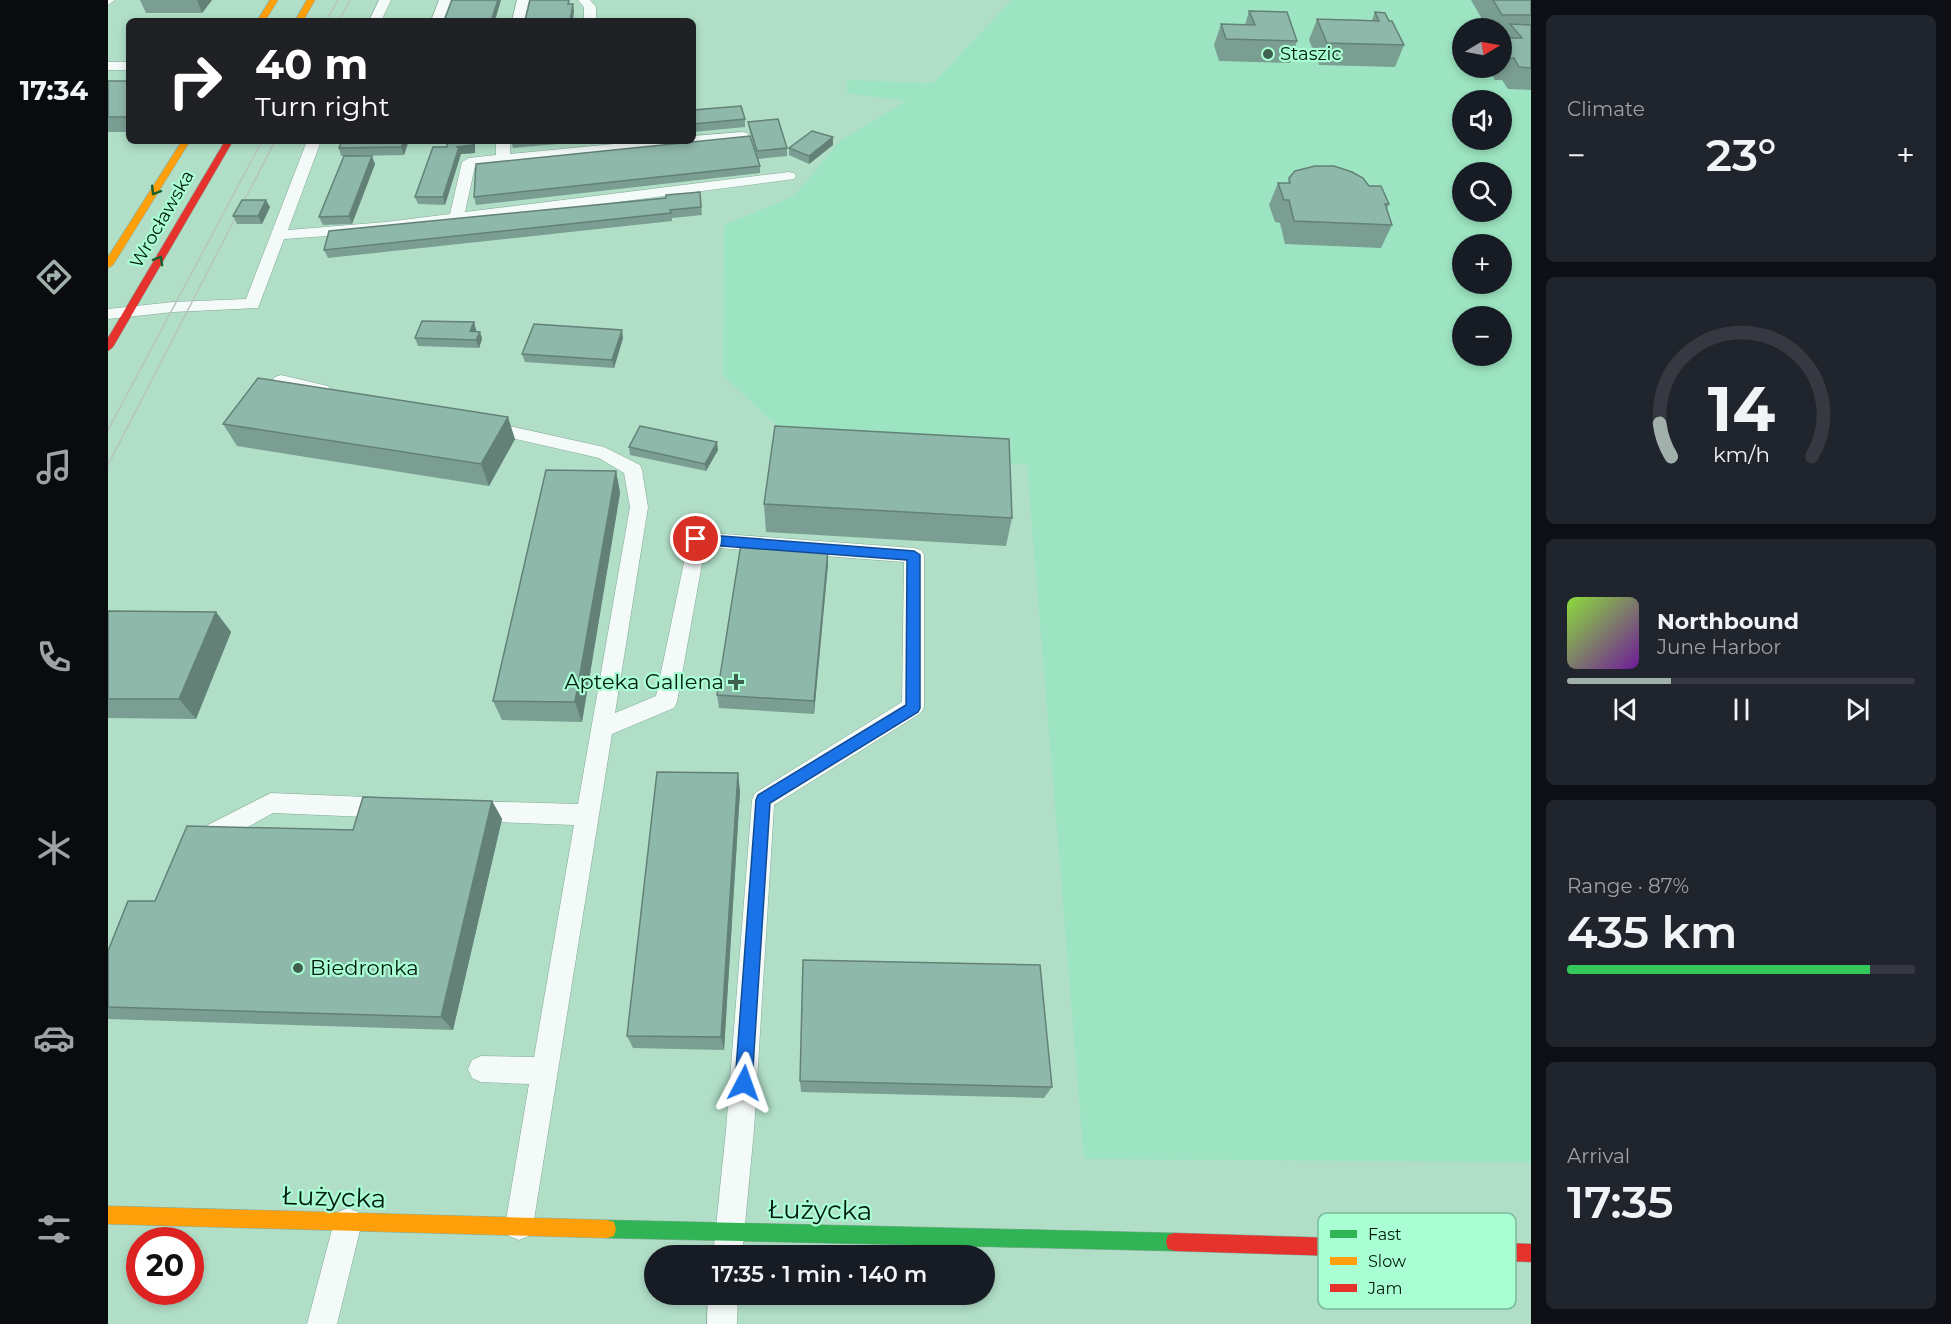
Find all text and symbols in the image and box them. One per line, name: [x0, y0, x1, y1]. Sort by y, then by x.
north arrow: [1452, 18, 1512, 78]
map controls: [1452, 18, 1512, 366]
text: 40 m: [255, 38, 368, 90]
icon: right: [156, 42, 234, 120]
place label: Staszic: [1280, 43, 1342, 65]
marker: Staszic: [1261, 47, 1275, 61]
text: 17:34: [20, 74, 88, 107]
text: Turn right: [255, 90, 390, 123]
button: sound: [1452, 90, 1512, 150]
text: Climate: [1567, 97, 1645, 121]
text: 23°: [1706, 127, 1776, 182]
text: −: [1567, 135, 1586, 175]
text: +: [1896, 135, 1915, 175]
button: search: [1452, 162, 1512, 222]
street label: Wrocławska: [125, 166, 199, 272]
one-way arrow: [151, 184, 162, 195]
button: +: [1452, 234, 1512, 294]
icon: directions: [33, 256, 75, 298]
one-way arrow: [151, 256, 163, 266]
button: −: [1452, 306, 1512, 366]
text: 14: [1707, 371, 1775, 447]
text: km/h: [1712, 442, 1770, 468]
icon: music: [33, 446, 75, 488]
pin: [670, 513, 721, 564]
icon: arrive: [679, 522, 712, 555]
text: Northbound: [1657, 608, 1799, 635]
text: June Harbor: [1657, 635, 1781, 659]
icon: phone: [33, 636, 75, 678]
place label: Apteka Gallena: [564, 669, 724, 694]
marker: Apteka Gallena: [729, 675, 743, 689]
icon: previous: [1609, 693, 1642, 726]
icon: pause: [1725, 693, 1758, 726]
icon: next: [1841, 693, 1874, 726]
icon: climate: [33, 827, 75, 869]
text: Range · 87%: [1567, 874, 1689, 898]
text: 435 km: [1567, 904, 1737, 959]
place label: Biedronka: [310, 955, 419, 980]
marker: Biedronka: [291, 961, 305, 975]
icon: car: [33, 1017, 75, 1059]
position arrow: [712, 1051, 776, 1115]
text: Arrival: [1567, 1144, 1630, 1168]
text: 17:35: [1567, 1174, 1674, 1229]
street label: Łużycka: [281, 1179, 387, 1215]
street label: Łużycka: [768, 1193, 872, 1227]
icon: filters: [33, 1208, 75, 1250]
legend: [1318, 1213, 1516, 1309]
text: Fast: [1368, 1225, 1402, 1244]
speed limit sign: 20: [126, 1227, 204, 1305]
text: Slow: [1368, 1252, 1406, 1271]
text: 17:35 · 1 min · 140 m: [712, 1261, 927, 1288]
text: Jam: [1367, 1279, 1402, 1298]

